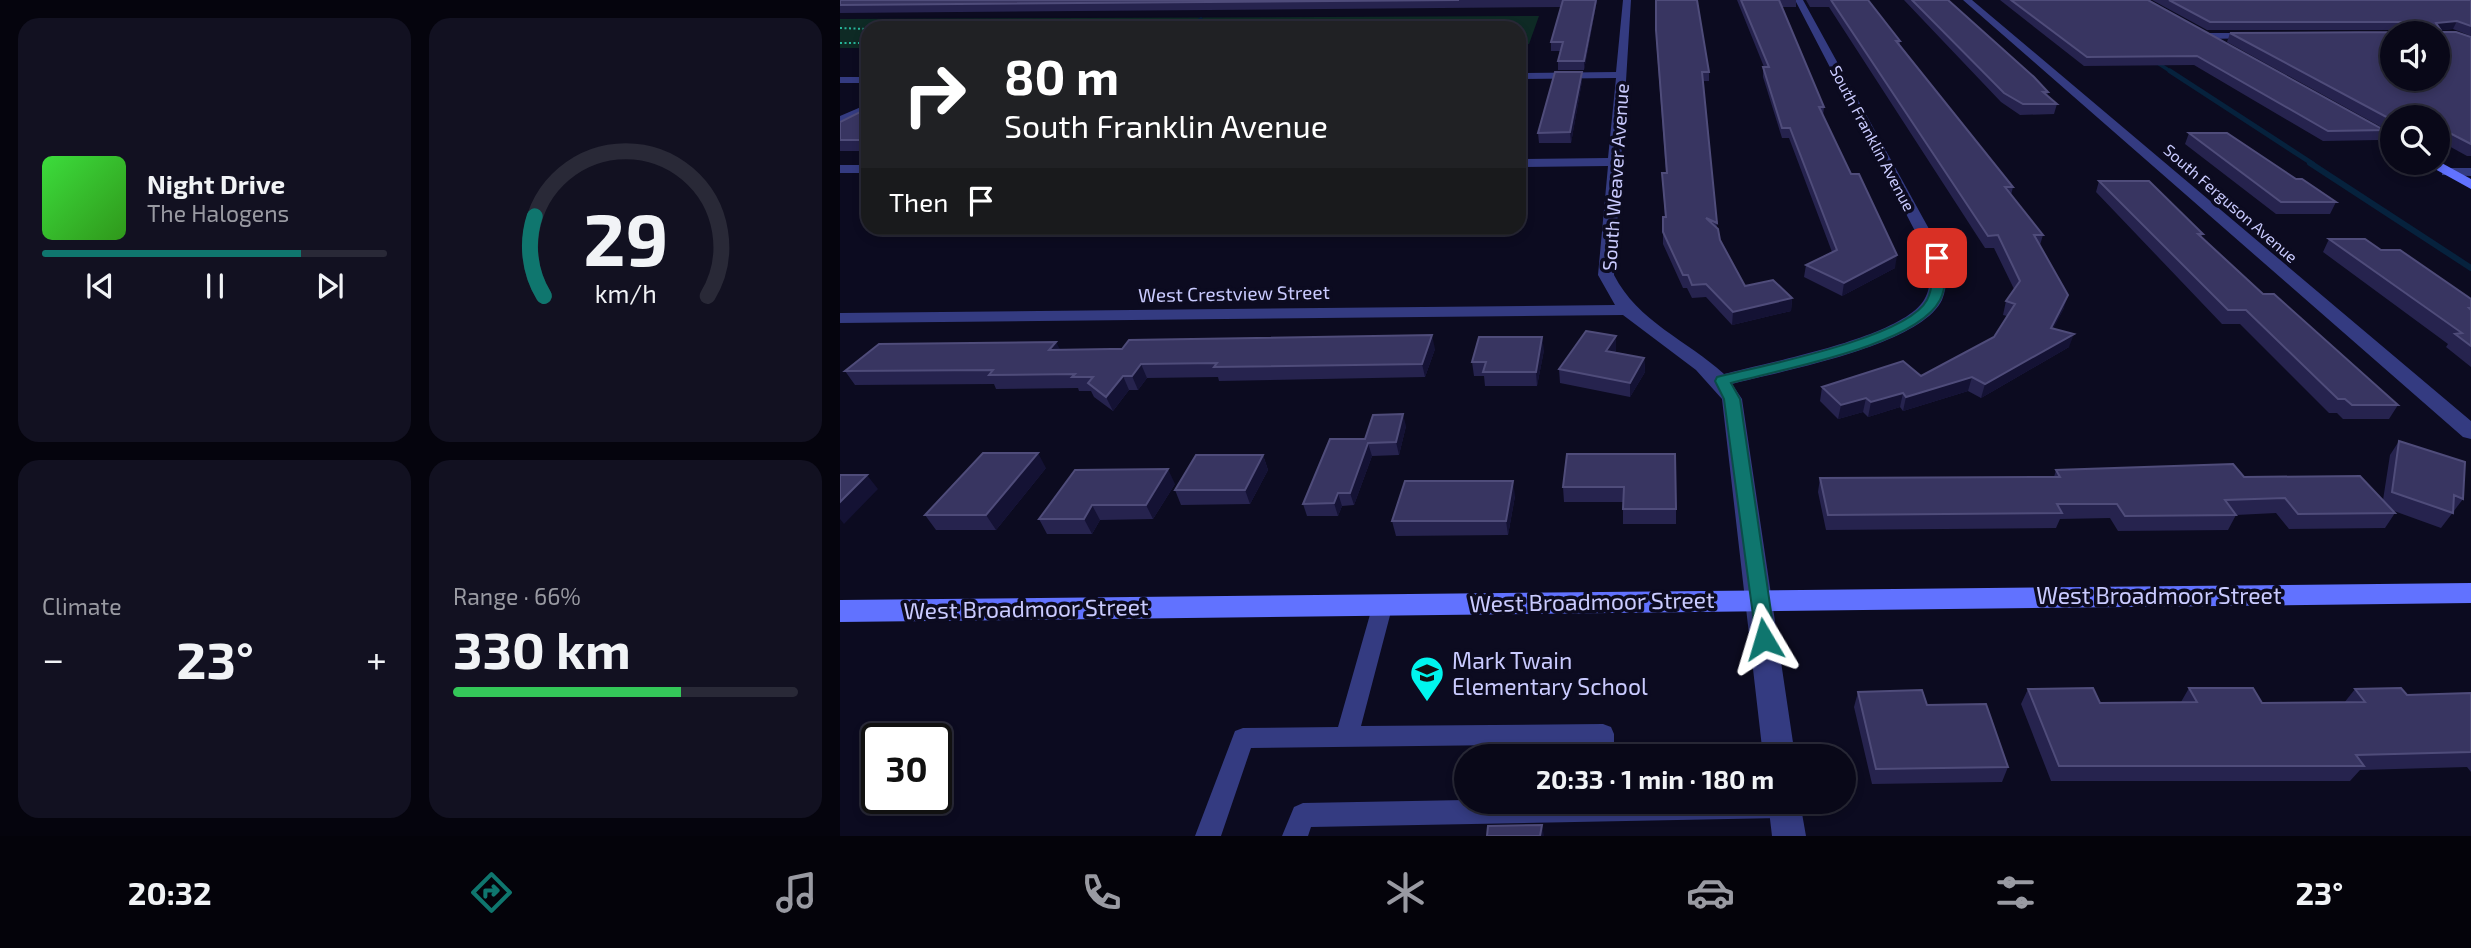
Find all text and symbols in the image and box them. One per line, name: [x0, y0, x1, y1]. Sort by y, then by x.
map controls: [2380, 21, 2450, 175]
button: sound: [2380, 21, 2450, 91]
text: 80 m: [1004, 46, 1119, 105]
icon: right: [889, 49, 980, 140]
street label: South Franklin Avenue: [1827, 62, 1919, 214]
street label: South Weaver Avenue: [1597, 83, 1633, 271]
button: search: [2380, 105, 2450, 175]
text: South Franklin Avenue: [1004, 106, 1328, 144]
street label: South Ferguson Avenue: [2160, 140, 2302, 266]
text: Night Drive: [147, 168, 285, 199]
icon: arrive: [962, 182, 1000, 220]
text: Then: [889, 186, 948, 217]
text: 29: [583, 194, 668, 282]
text: The Halogens: [147, 199, 289, 227]
pin: [1907, 228, 1967, 288]
icon: arrive: [1918, 239, 1956, 277]
icon: previous: [81, 267, 119, 305]
icon: pause: [196, 267, 234, 305]
icon: next: [311, 267, 349, 305]
text: km/h: [594, 278, 657, 308]
street label: West Crestview Street: [1138, 280, 1330, 306]
street label: West Broadmoor Street: [2036, 581, 2282, 609]
text: Range · 66%: [453, 582, 581, 610]
street label: West Broadmoor Street: [1469, 585, 1715, 617]
text: Climate: [42, 592, 122, 620]
street label: West Broadmoor Street: [903, 592, 1149, 624]
position arrow: [1727, 602, 1801, 676]
text: 330 km: [453, 617, 631, 679]
text: 23°: [176, 627, 254, 689]
text: −: [42, 635, 64, 681]
text: +: [366, 635, 387, 681]
place label: Mark Twain Elementary School: [1452, 646, 1648, 700]
school or university icon: Mark Twain Elementary School: [1408, 654, 1446, 703]
speed limit sign: 30: [861, 723, 952, 814]
text: 20:33 · 1 min · 180 m: [1536, 763, 1774, 794]
icon: directions: [467, 868, 516, 917]
icon: music: [772, 868, 821, 917]
icon: phone: [1077, 868, 1126, 917]
icon: climate: [1381, 868, 1430, 917]
icon: car: [1686, 868, 1735, 917]
icon: filters: [1991, 868, 2040, 917]
text: 20:32: [128, 873, 212, 911]
text: 23°: [2295, 873, 2343, 911]

